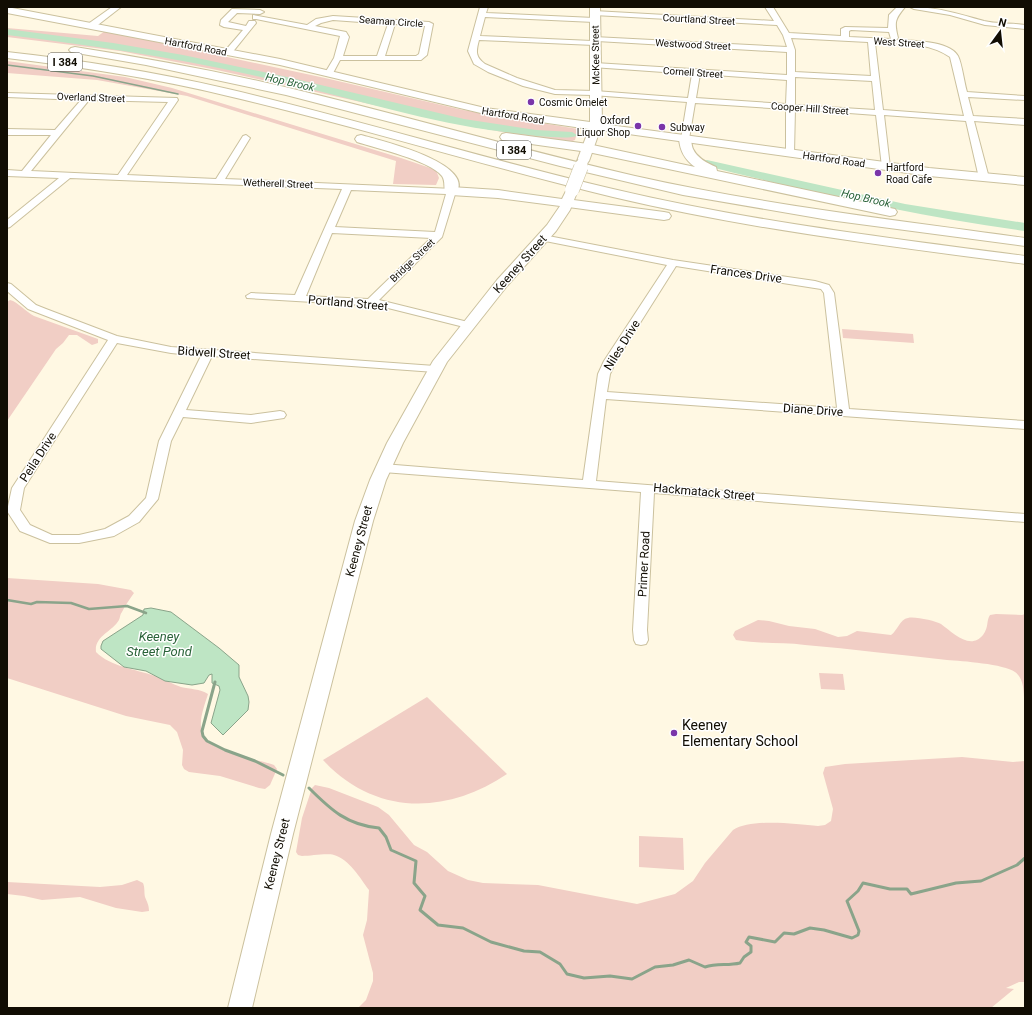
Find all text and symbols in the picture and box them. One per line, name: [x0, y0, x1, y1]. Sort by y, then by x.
street label: Courtland Street: [662, 12, 735, 27]
north arrow: [980, 12, 1020, 52]
street label: Seaman Circle: [359, 14, 423, 29]
text: N: [997, 16, 1008, 30]
street label: McKee Street: [589, 25, 602, 85]
street label: Hartford Road: [164, 35, 228, 58]
street label: West Street: [873, 35, 925, 50]
street label: Westwood Street: [655, 37, 731, 52]
road number: I 384: [48, 53, 82, 71]
street label: Cornell Street: [663, 65, 723, 80]
water label: Hop Brook: [264, 71, 316, 95]
street label: Overland Street: [57, 91, 125, 104]
marker: Cosmic Omelet: [526, 97, 536, 107]
place label: Cosmic Omelet: [539, 97, 607, 108]
street label: Cooper Hill Street: [771, 100, 849, 117]
street label: Hartford Road: [481, 105, 545, 126]
place label: Oxford Liquor Shop: [577, 115, 630, 138]
marker: Oxford Liquor Shop: [633, 121, 643, 131]
marker: Subway: [657, 122, 667, 132]
place label: Subway: [670, 122, 705, 133]
road number: I 384: [497, 141, 531, 159]
street label: Hartford Road: [802, 150, 866, 169]
place label: Hartford Road Cafe: [886, 162, 932, 185]
marker: Hartford Road Cafe: [873, 168, 883, 178]
street label: Wetherell Street: [243, 177, 313, 190]
water label: Hop Brook: [840, 187, 892, 211]
street label: Keeney Street: [490, 232, 550, 296]
street label: Bridge Street: [388, 236, 437, 284]
street label: Frances Drive: [709, 262, 783, 286]
street label: Portland Street: [307, 293, 389, 313]
street label: Niles Drive: [601, 317, 643, 373]
street label: Bidwell Street: [177, 343, 251, 363]
street label: Diane Drive: [782, 401, 844, 419]
street label: Peila Drive: [17, 430, 59, 484]
street label: Hackmatack Street: [653, 481, 755, 503]
street label: Keeney Street: [343, 504, 375, 578]
street label: Primer Road: [635, 531, 653, 597]
water label: Keeney Street Pond: [126, 629, 193, 659]
place label: Keeney Elementary School: [682, 717, 798, 749]
marker: Keeney Elementary School: [669, 728, 679, 738]
street label: Keeney Street: [261, 817, 293, 891]

